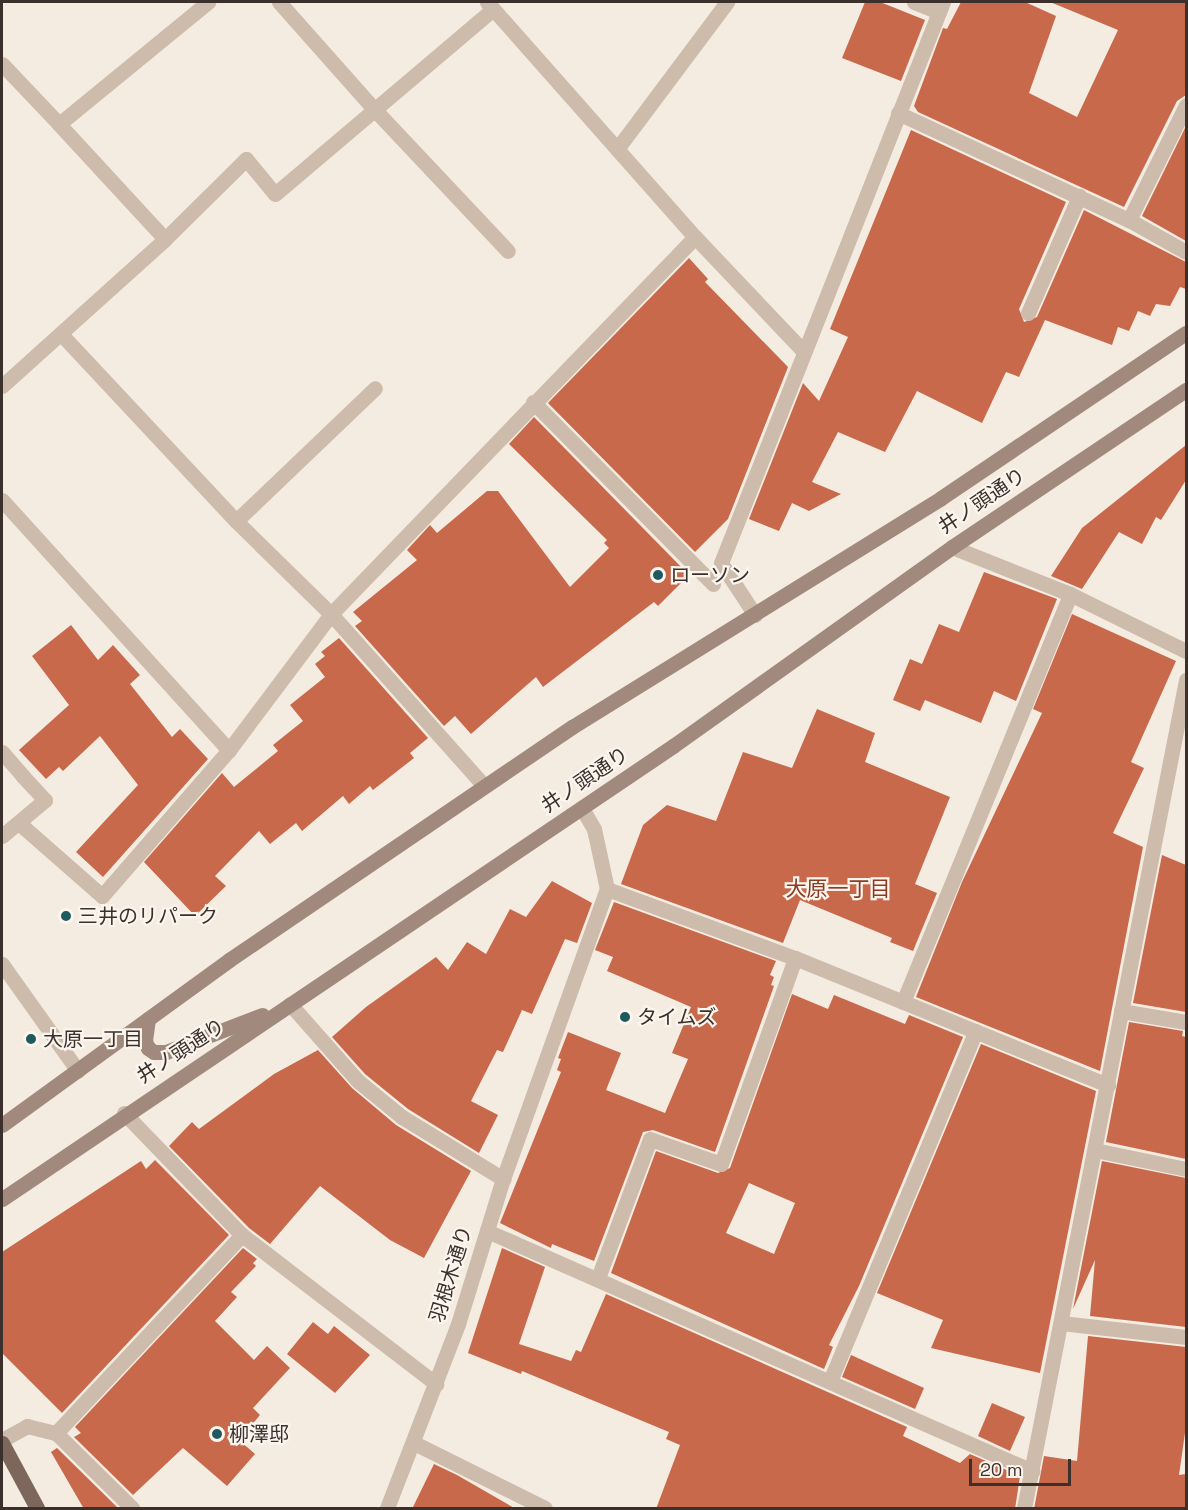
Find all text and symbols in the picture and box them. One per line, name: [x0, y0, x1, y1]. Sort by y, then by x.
street label: 井ノ頭通り: [934, 463, 1030, 539]
place label: ローソン: [670, 563, 750, 587]
marker: ローソン: [651, 568, 665, 582]
street label: 井ノ頭通り: [537, 742, 633, 818]
district label: 大原一丁目: [786, 876, 890, 902]
place label: 三井のリパーク: [78, 904, 218, 928]
marker: 三井のリパーク: [59, 909, 73, 923]
place label: タイムズ: [637, 1005, 717, 1029]
marker: タイムズ: [618, 1010, 632, 1024]
street label: 井ノ頭通り: [133, 1014, 229, 1088]
place label: 大原一丁目: [43, 1027, 143, 1051]
marker: 大原一丁目: [24, 1032, 38, 1046]
street label: 羽根木通り: [425, 1223, 477, 1325]
place label: 柳澤邸: [229, 1422, 289, 1446]
marker: 柳澤邸: [210, 1427, 224, 1441]
scale bar: [972, 1447, 1074, 1485]
text: 20 m: [980, 1458, 1023, 1481]

